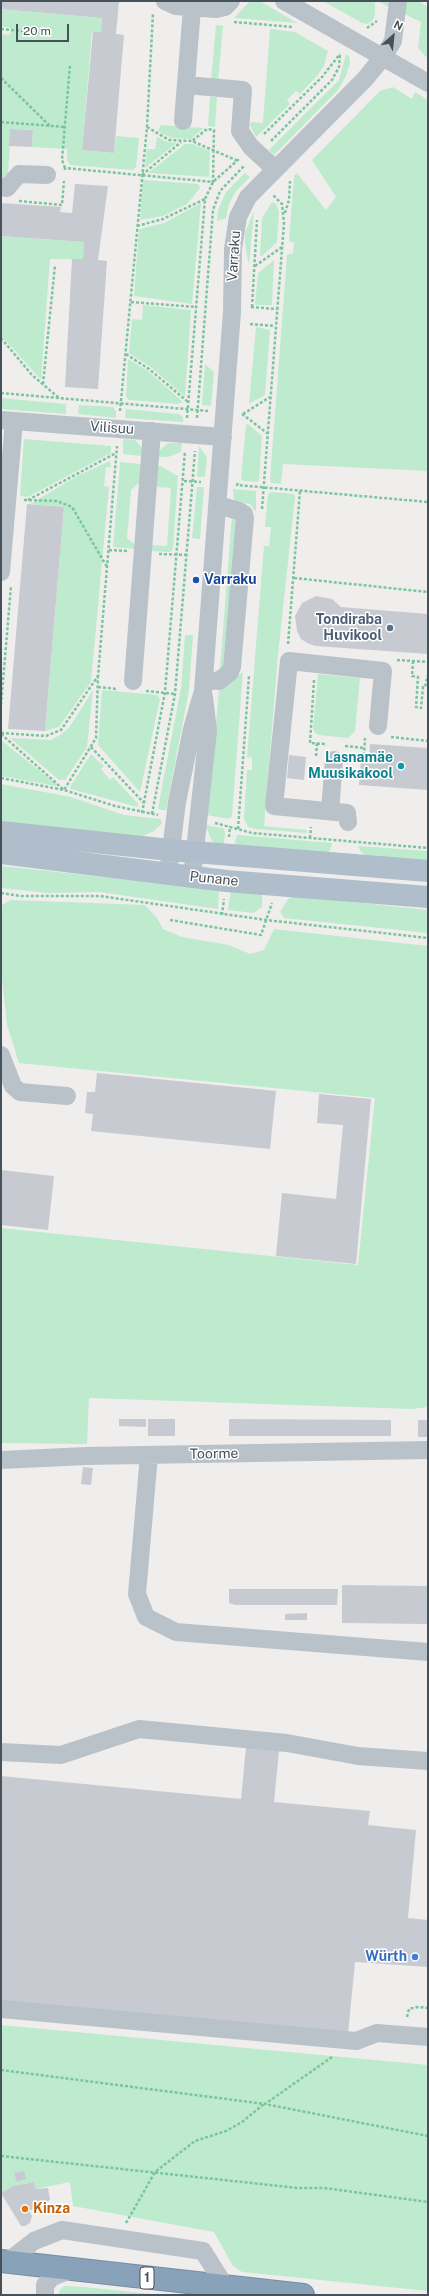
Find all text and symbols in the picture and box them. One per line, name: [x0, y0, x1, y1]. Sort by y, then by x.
scale bar: [18, 16, 71, 42]
north arrow: [373, 16, 413, 56]
text: N: [392, 18, 405, 33]
text: 20 m: [23, 24, 51, 38]
street label: Varraku: [224, 230, 244, 282]
street label: Vilisuu: [89, 418, 135, 438]
place label: Varraku: [204, 572, 257, 588]
marker: Varraku: [191, 575, 201, 585]
place label: Tondiraba Huvikool: [316, 612, 382, 644]
marker: Tondiraba Huvikool: [385, 623, 395, 633]
place label: Lasnamäe Muusikakool: [308, 750, 393, 782]
marker: Lasnamäe Muusikakool: [396, 761, 406, 771]
street label: Punane: [189, 868, 239, 890]
street label: Toorme: [190, 1445, 238, 1463]
place label: Würth: [365, 1949, 407, 1965]
marker: Würth: [410, 1952, 420, 1962]
place label: Kinza: [33, 2201, 70, 2217]
marker: Kinza: [20, 2204, 30, 2214]
road number: 1: [140, 2267, 154, 2289]

